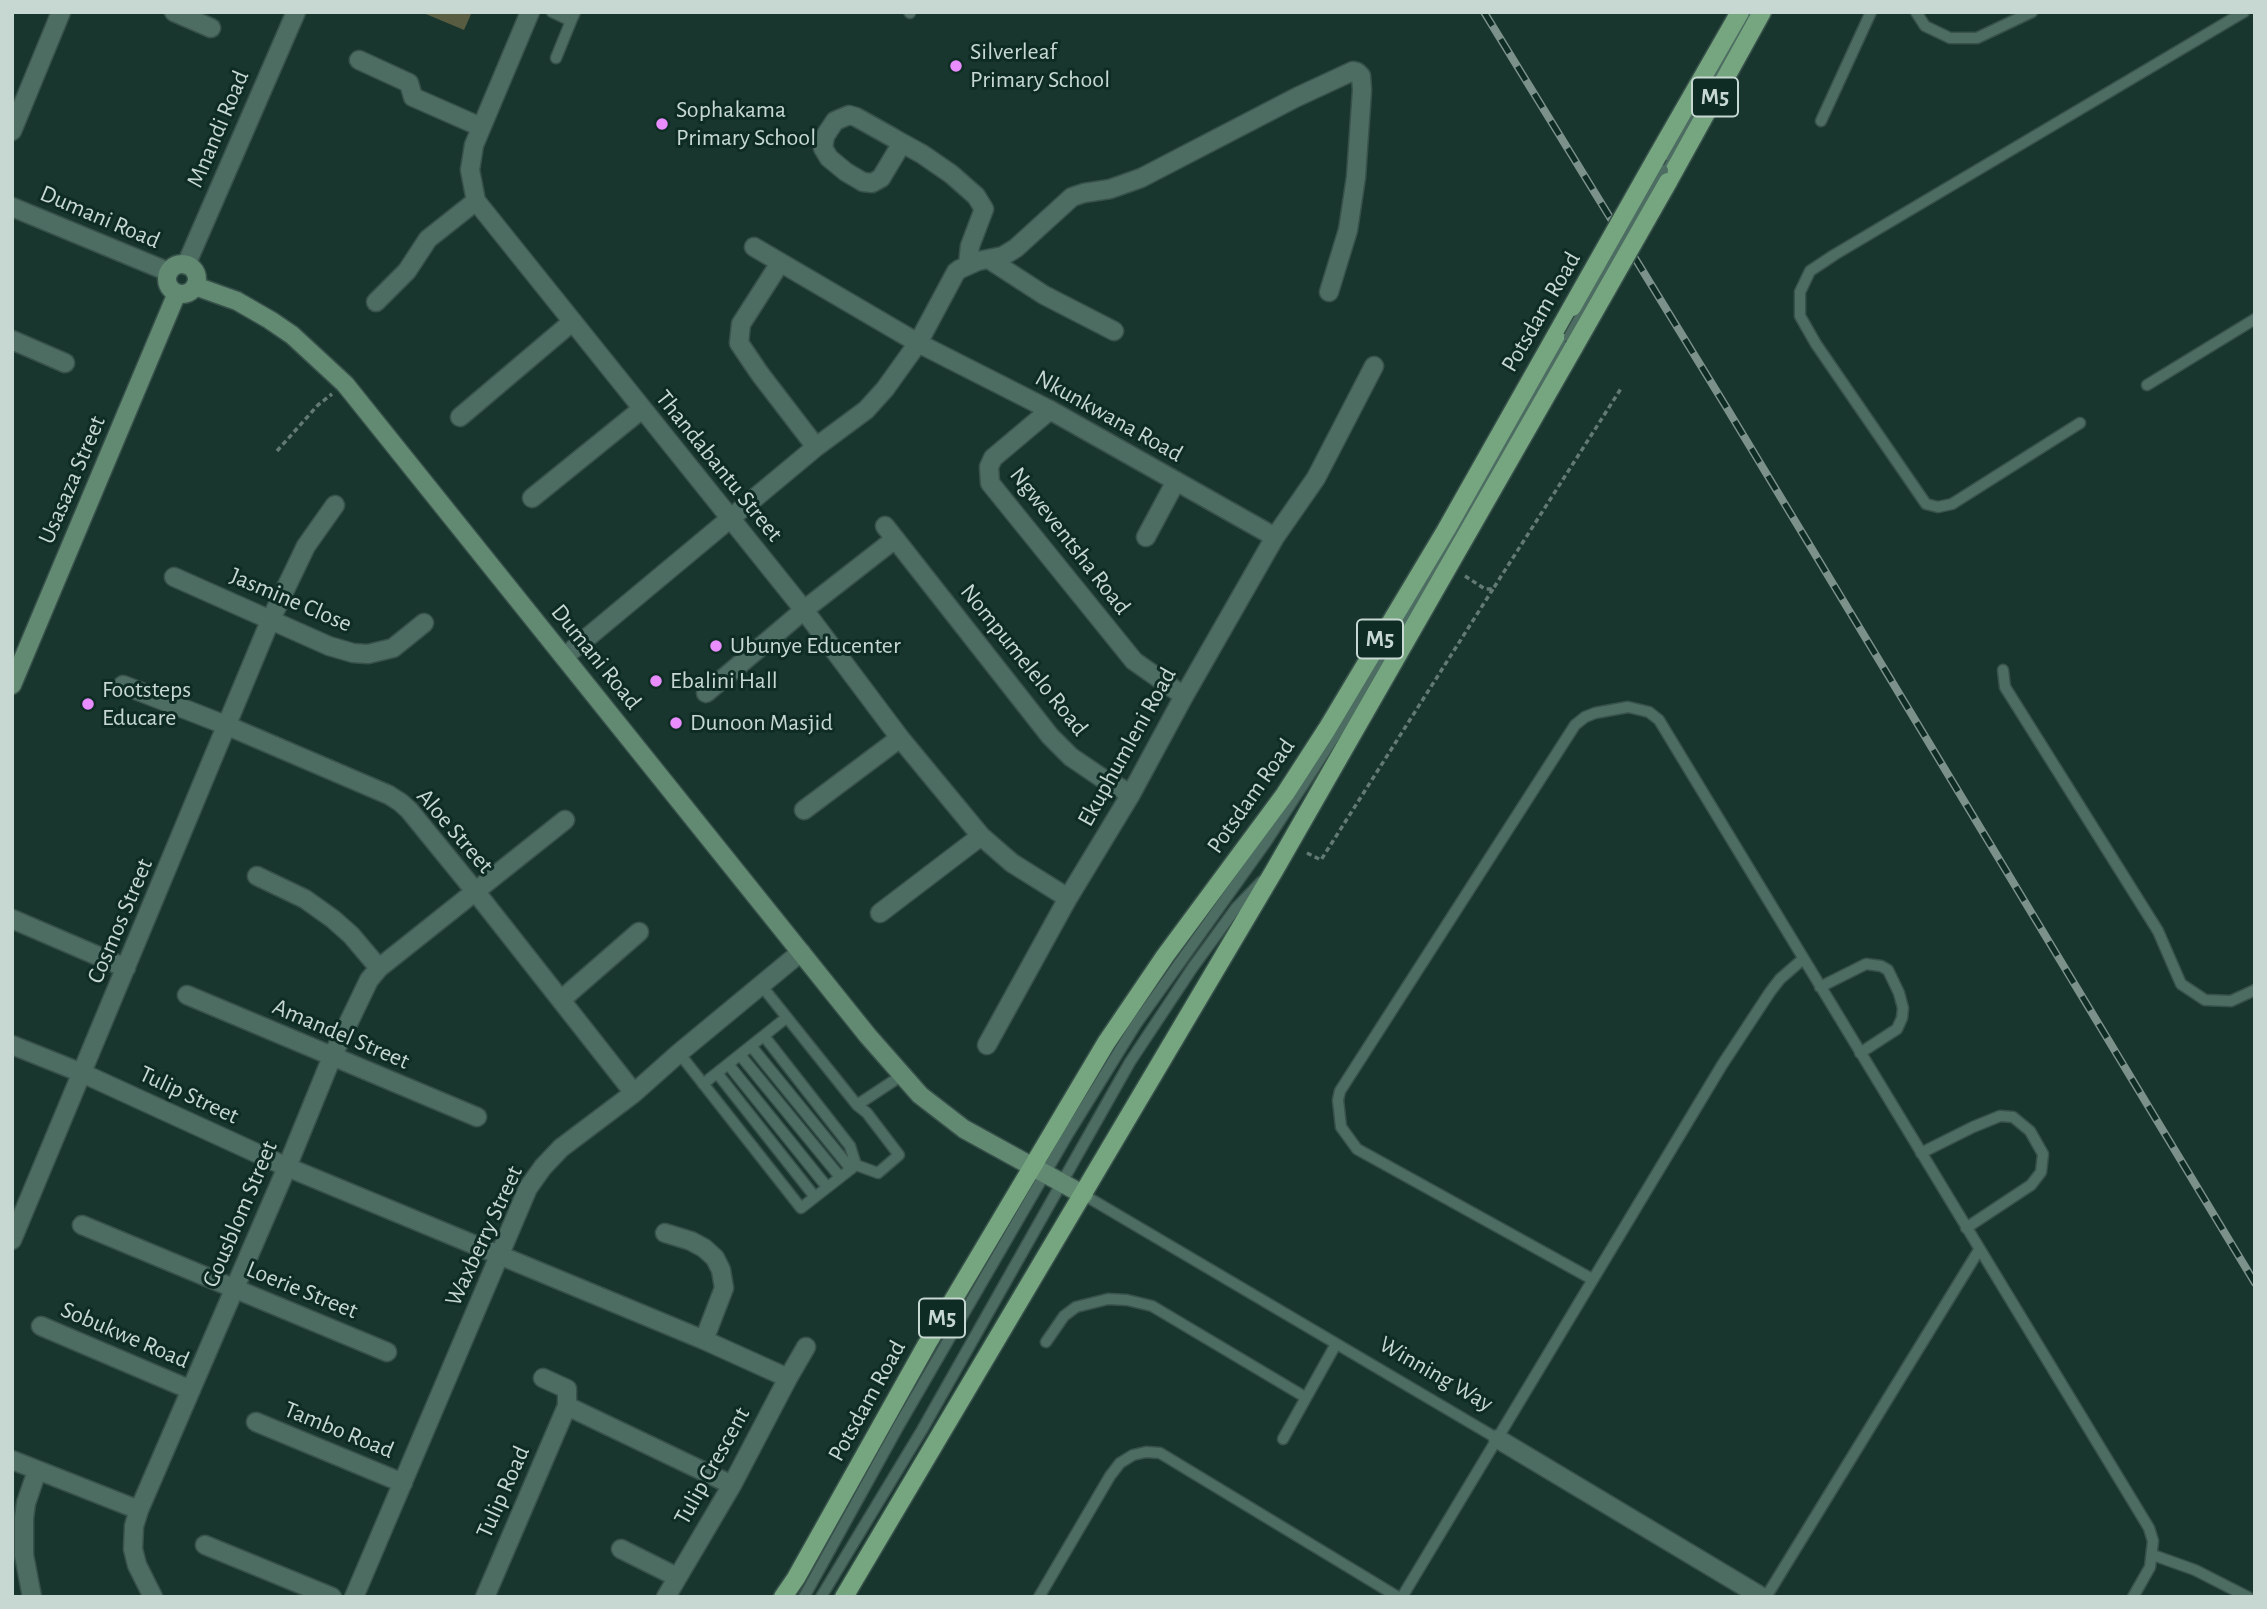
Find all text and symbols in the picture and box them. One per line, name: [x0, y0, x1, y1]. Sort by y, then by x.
place label: Silverleaf Primary School: [970, 38, 1110, 94]
marker: Silverleaf Primary School: [948, 58, 964, 74]
street label: Mnandi Road: [180, 66, 256, 192]
road number: M5: [1692, 78, 1738, 116]
place label: Sophakama Primary School: [676, 96, 816, 152]
marker: Sophakama Primary School: [654, 116, 670, 132]
street label: Dumani Road: [36, 179, 164, 255]
street label: Potsdam Road: [1495, 247, 1587, 377]
street label: Nkunkwana Road: [1030, 364, 1188, 468]
street label: Thandabantu Street: [649, 384, 789, 548]
street label: Usasaza Street: [32, 412, 112, 548]
street label: Ngweventsha Road: [1003, 461, 1137, 621]
street label: Jasmine Close: [226, 561, 356, 639]
street label: Nompumelelo Road: [954, 578, 1094, 742]
street label: Dumani Road: [545, 598, 647, 716]
road number: M5: [1357, 620, 1403, 659]
place label: Ubunye Educenter: [730, 632, 901, 660]
marker: Ubunye Educenter: [708, 638, 724, 654]
street label: Ekuphumleni Road: [1071, 662, 1183, 832]
place label: Ebalini Hall: [670, 667, 778, 695]
marker: Ebalini Hall: [648, 673, 664, 689]
place label: Footsteps Educare: [102, 676, 191, 732]
marker: Footsteps Educare: [80, 696, 96, 712]
place label: Dunoon Masjid: [690, 709, 833, 737]
marker: Dunoon Masjid: [668, 715, 684, 731]
street label: Potsdam Road: [1201, 733, 1301, 859]
street label: Aloe Street: [410, 783, 500, 879]
street label: Cosmos Street: [81, 854, 159, 988]
street label: Amandel Street: [268, 992, 414, 1076]
street label: Tulip Street: [135, 1059, 243, 1131]
street label: Gousblom Street: [196, 1136, 284, 1292]
street label: Waxberry Street: [439, 1161, 529, 1311]
street label: Loerie Street: [242, 1255, 362, 1325]
street label: Sobukwe Road: [56, 1295, 194, 1375]
road number: M5: [919, 1298, 965, 1338]
street label: Winning Way: [1374, 1330, 1498, 1418]
street label: Potsdam Road: [822, 1335, 912, 1467]
street label: Tambo Road: [280, 1395, 398, 1465]
street label: Tulip Crescent: [668, 1402, 756, 1530]
street label: Tulip Road: [470, 1441, 536, 1543]

